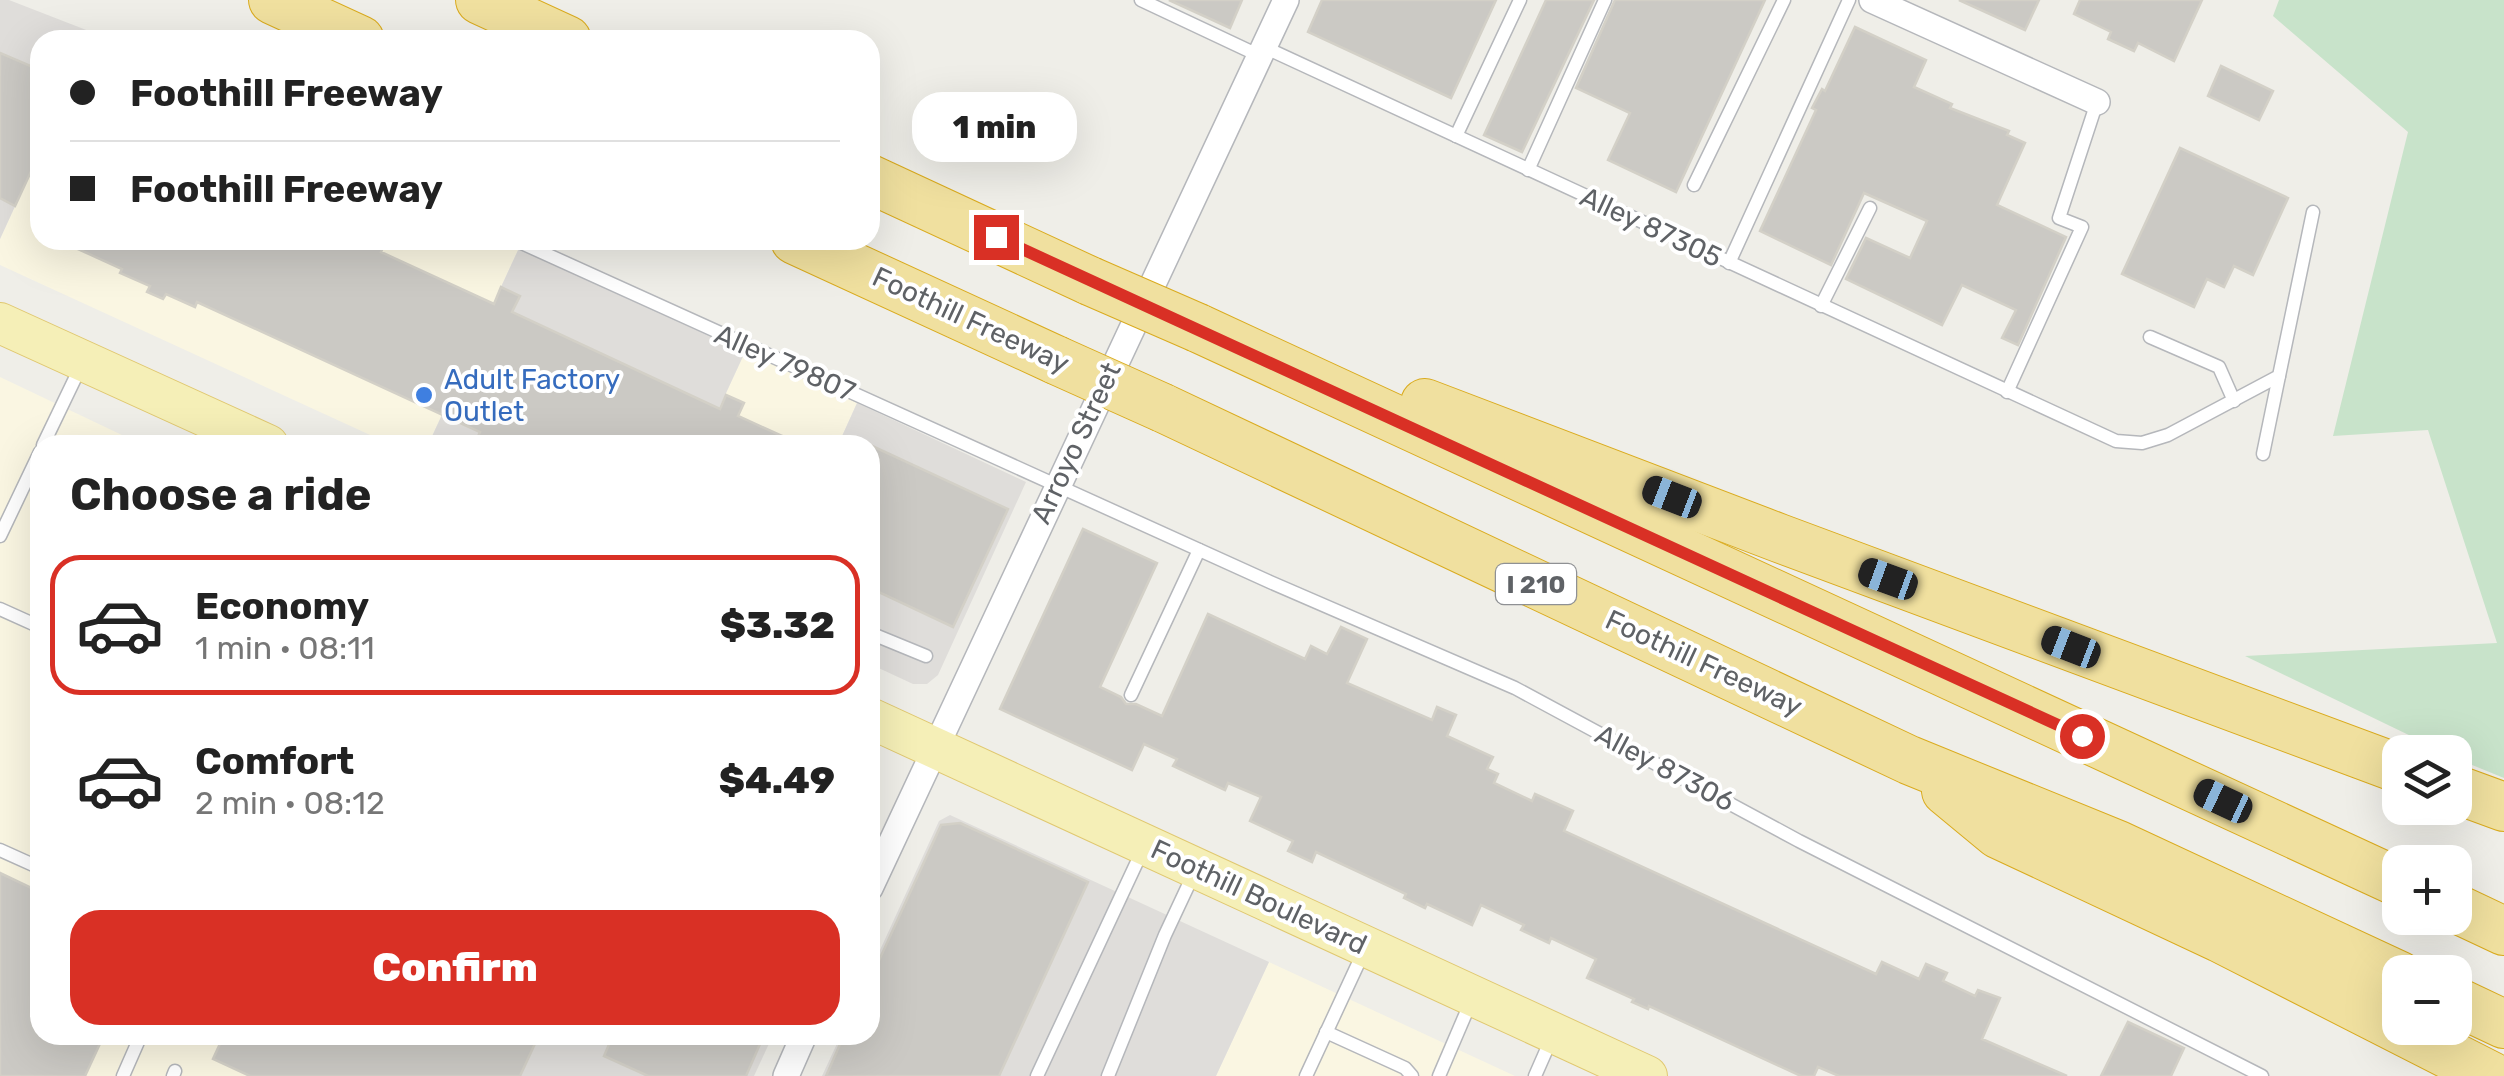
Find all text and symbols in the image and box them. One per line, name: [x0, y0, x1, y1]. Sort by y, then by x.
text: Foothill Freeway: [130, 70, 443, 116]
callout: 1 min: [914, 92, 1078, 162]
text: 1 min: [953, 108, 1036, 146]
text: Foothill Freeway: [130, 166, 443, 212]
street label: Alley 87305: [1575, 180, 1727, 274]
route end: [974, 215, 1019, 260]
street label: Foothill Freeway: [867, 260, 1075, 380]
street label: Alley 79807: [710, 317, 860, 409]
street label: Arroyo Street: [1024, 357, 1128, 529]
place label: Adult Factory Outlet: [444, 363, 620, 428]
marker: Adult Factory Outlet: [413, 384, 435, 406]
text: Choose a ride: [70, 468, 372, 521]
car: [1639, 472, 1705, 522]
car: [1855, 555, 1921, 603]
road number: I 210: [1496, 564, 1576, 604]
icon: car: [75, 580, 165, 670]
text: Economy: [195, 583, 369, 629]
text: $3.32: [720, 602, 835, 648]
street label: Foothill Freeway: [1600, 603, 1808, 723]
car: [2038, 622, 2104, 672]
text: 1 min · 08:11: [195, 629, 375, 667]
route start: [2060, 714, 2105, 759]
street label: Alley 87306: [1590, 718, 1740, 818]
icon: car: [75, 735, 165, 825]
map controls: [2382, 735, 2472, 1045]
button: layers: [2382, 735, 2472, 825]
text: Comfort: [195, 738, 354, 784]
text: $4.49: [719, 757, 835, 803]
car: [2189, 775, 2257, 827]
text: 2 min · 08:12: [195, 784, 385, 822]
street label: Foothill Boulevard: [1146, 833, 1372, 961]
button: +: [2382, 845, 2472, 935]
button: Confirm: [70, 910, 840, 1025]
button: −: [2382, 955, 2472, 1045]

